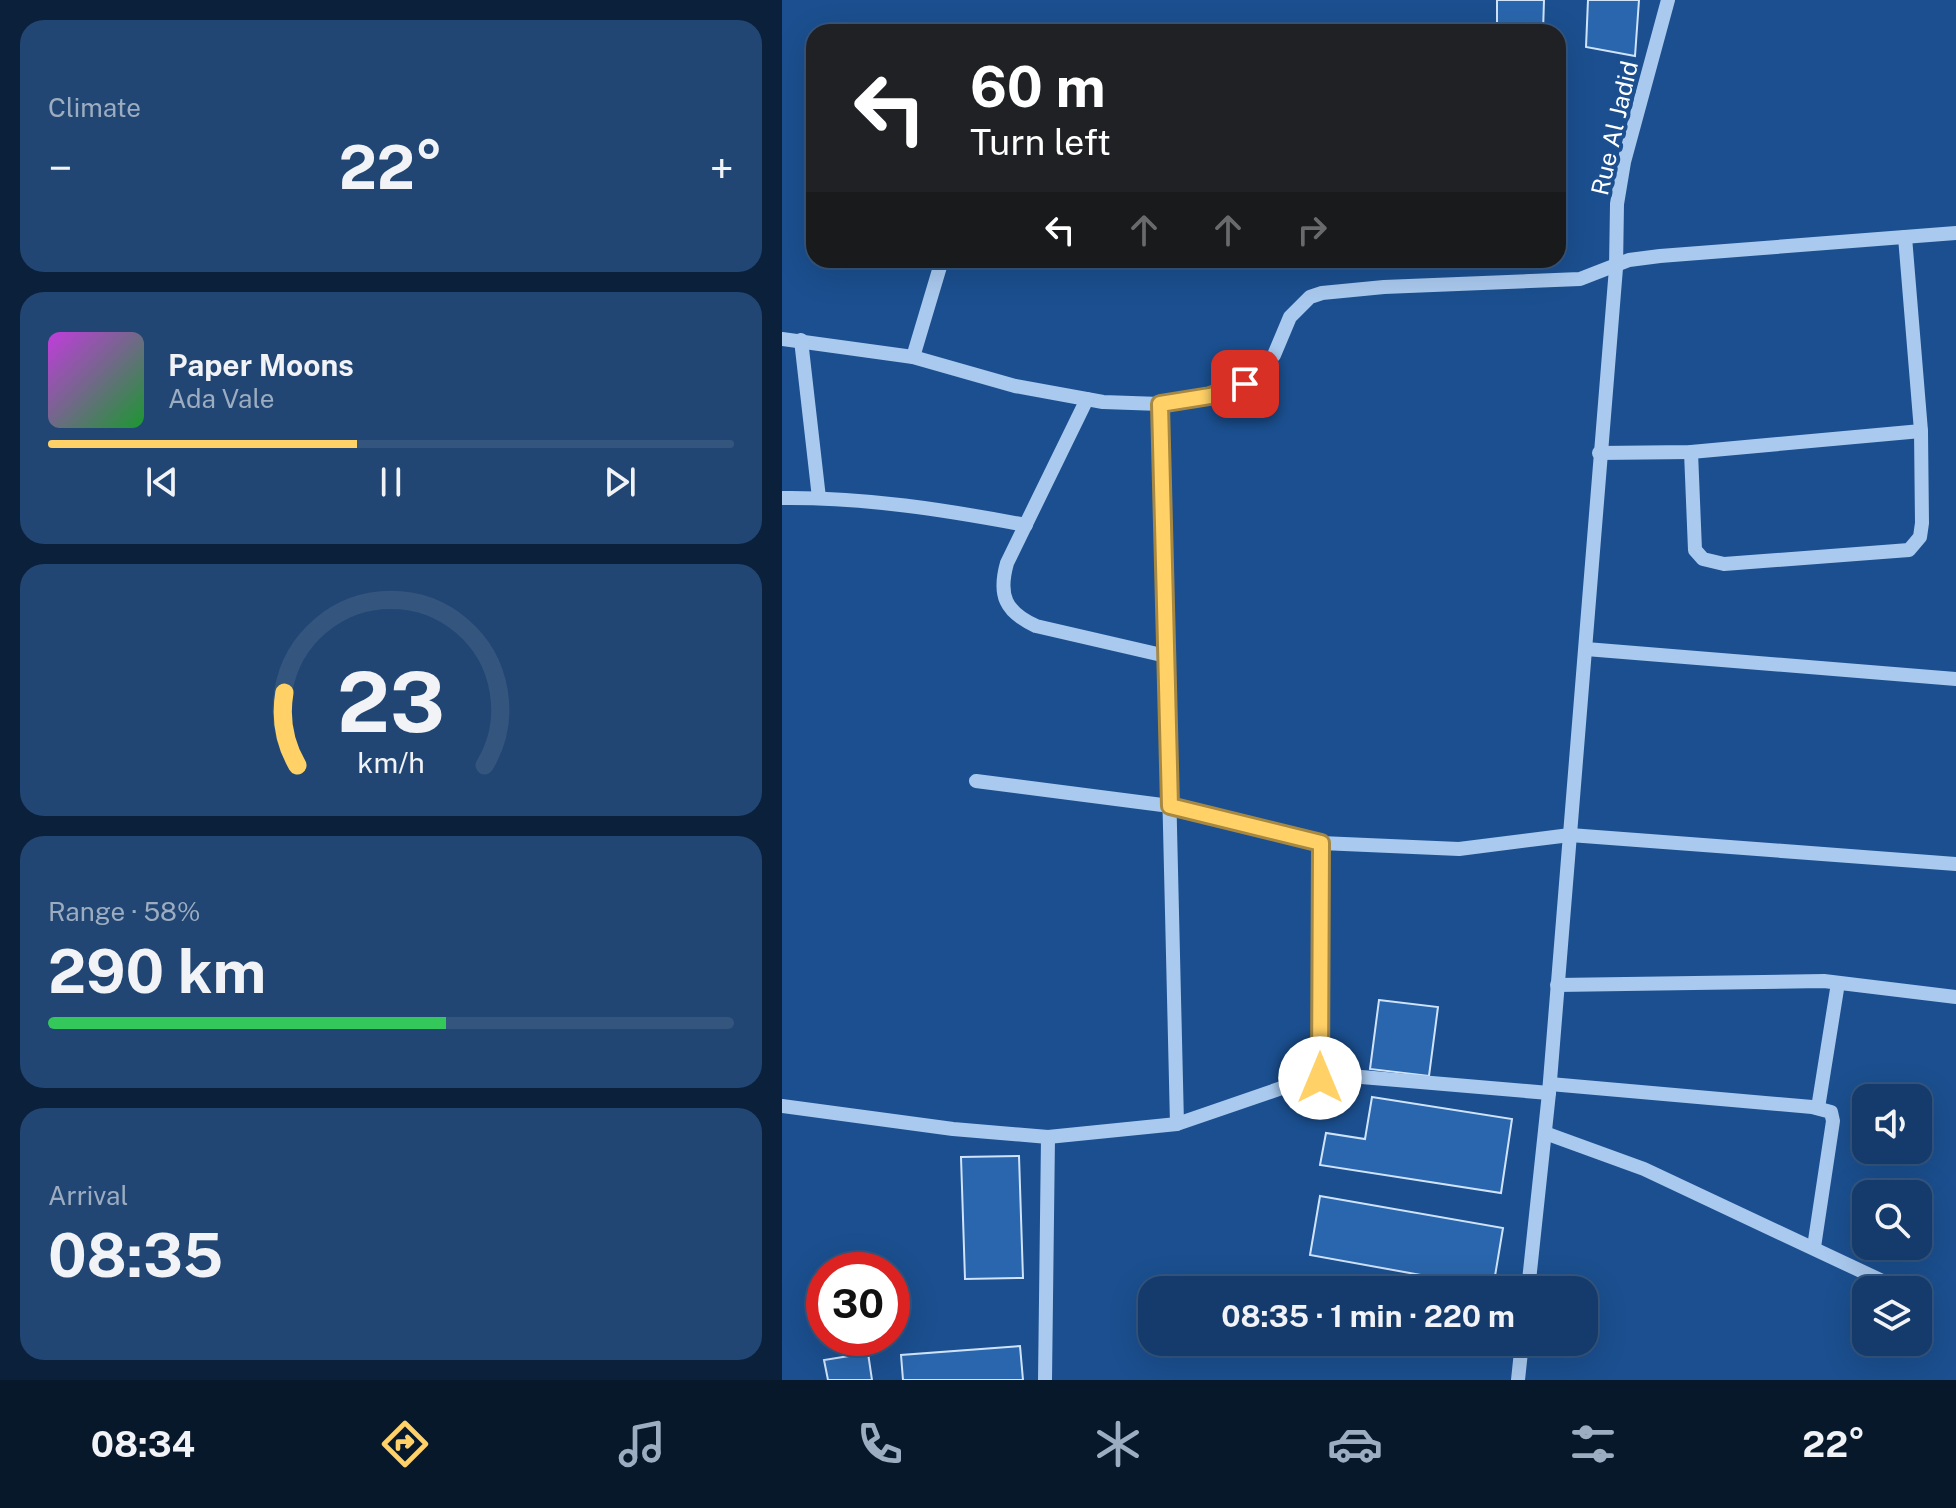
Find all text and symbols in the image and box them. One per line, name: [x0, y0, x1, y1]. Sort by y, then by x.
text: 60 m: [970, 54, 1106, 120]
icon: left: [838, 56, 942, 160]
street label: Rue Al Jadid: [1585, 58, 1643, 198]
text: Climate: [48, 92, 141, 123]
text: Turn left: [970, 121, 1111, 163]
text: 22°: [339, 132, 443, 203]
text: −: [48, 142, 72, 194]
text: +: [710, 142, 734, 194]
icon: left: [1038, 208, 1082, 252]
icon: ahead: [1122, 208, 1166, 252]
icon: ahead: [1206, 208, 1250, 252]
icon: right: [1290, 208, 1334, 252]
text: Paper Moons: [168, 347, 354, 383]
pin: [1211, 350, 1279, 418]
icon: arrive: [1223, 362, 1267, 406]
text: Ada Vale: [168, 383, 274, 414]
icon: previous: [140, 460, 184, 504]
icon: pause: [369, 460, 413, 504]
icon: next: [598, 460, 642, 504]
text: 23: [337, 653, 445, 751]
text: km/h: [357, 746, 425, 779]
text: Range · 58%: [48, 896, 200, 927]
text: 290 km: [48, 936, 266, 1007]
position arrow: [1278, 1036, 1362, 1120]
map controls: [1852, 1084, 1932, 1356]
button: sound: [1852, 1084, 1932, 1164]
text: Arrival: [48, 1180, 128, 1211]
button: search: [1852, 1180, 1932, 1260]
text: 08:35: [48, 1220, 223, 1291]
speed limit sign: 30: [806, 1252, 910, 1356]
button: layers: [1852, 1276, 1932, 1356]
text: 08:35 · 1 min · 220 m: [1221, 1298, 1515, 1334]
icon: directions: [377, 1416, 433, 1472]
icon: music: [614, 1416, 670, 1472]
icon: phone: [852, 1416, 908, 1472]
icon: climate: [1090, 1416, 1146, 1472]
icon: car: [1327, 1416, 1383, 1472]
icon: filters: [1565, 1416, 1621, 1472]
text: 08:34: [91, 1423, 195, 1465]
text: 22°: [1802, 1423, 1865, 1465]

